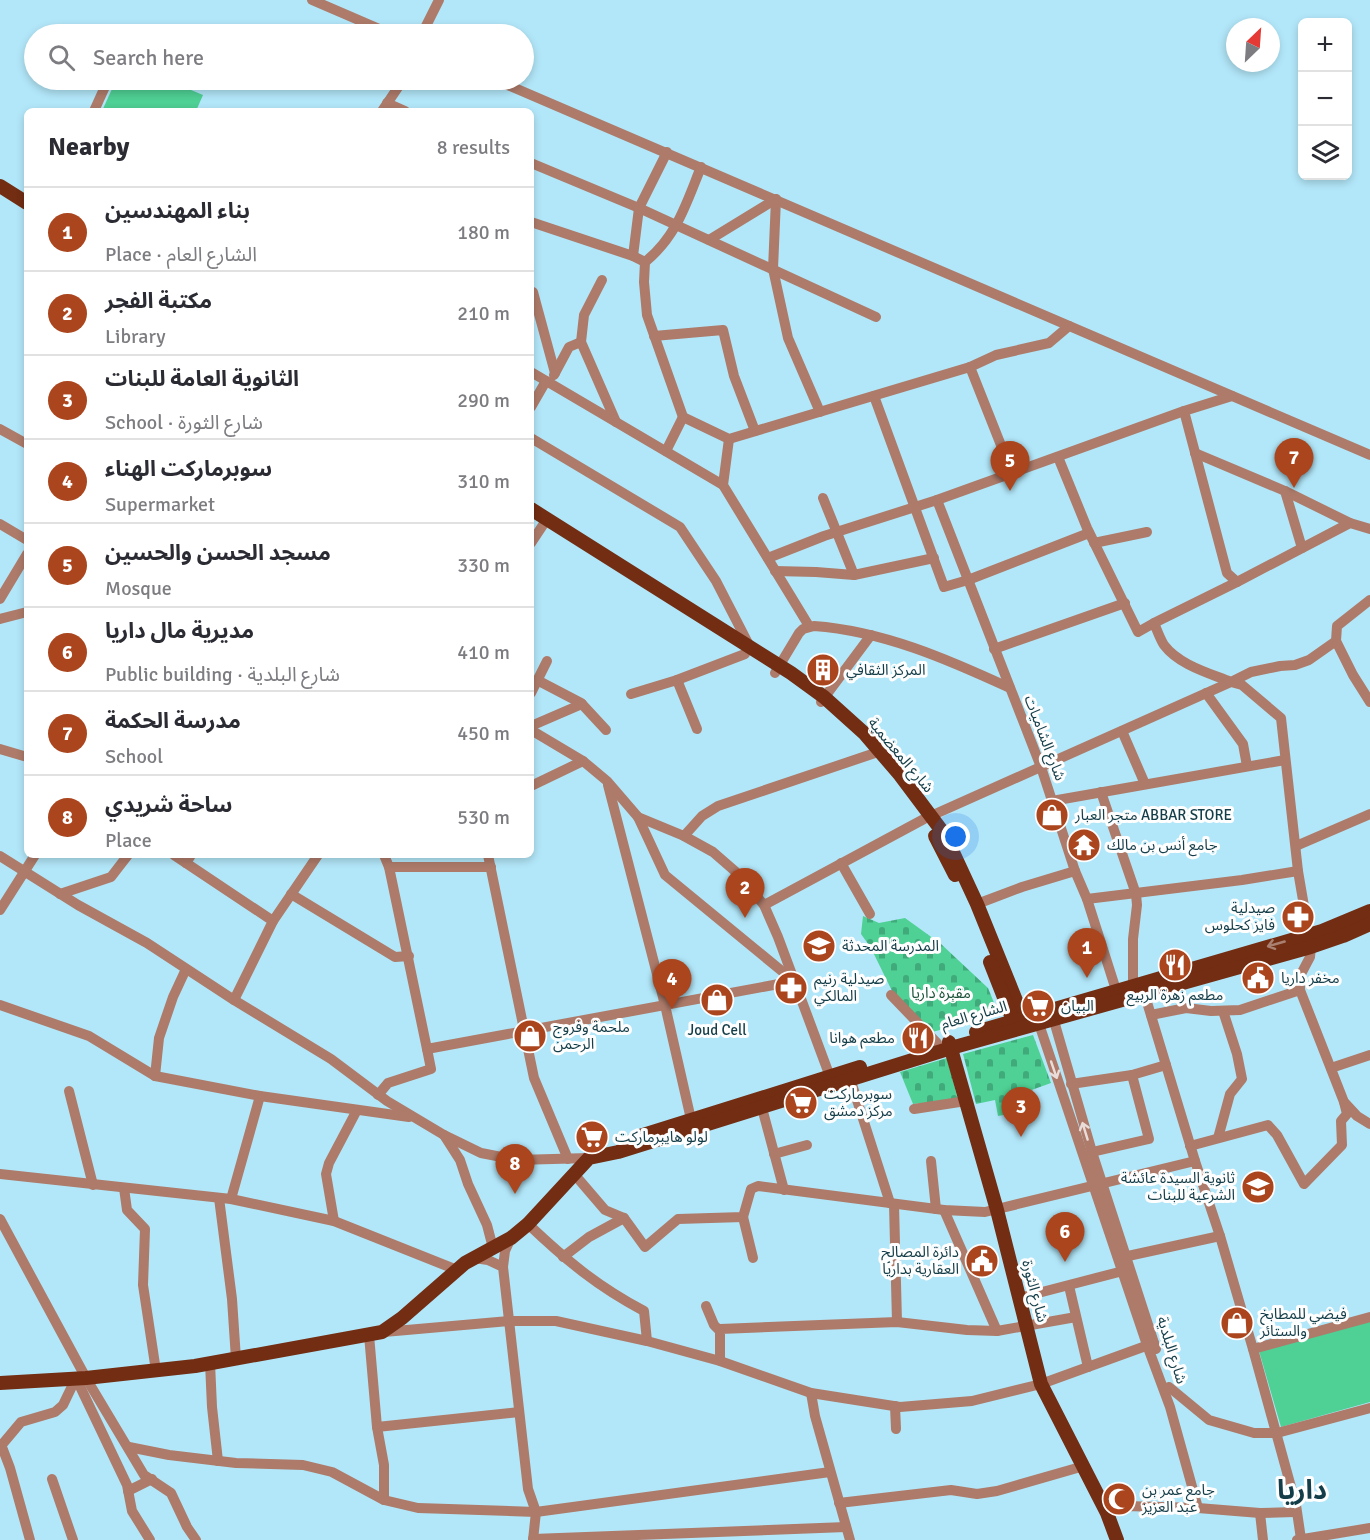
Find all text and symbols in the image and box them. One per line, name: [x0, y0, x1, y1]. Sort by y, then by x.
north arrow: [1226, 18, 1280, 72]
map controls: [1298, 18, 1352, 180]
button: +: [1298, 18, 1352, 72]
search box: [24, 24, 534, 90]
icon: search: [45, 41, 78, 74]
text: Search here: [93, 44, 204, 71]
button: −: [1298, 72, 1352, 126]
button: layers: [1298, 126, 1352, 180]
text: Nearby: [48, 131, 129, 163]
text: 8 results: [437, 135, 510, 160]
text: بناء المهندسين: [105, 197, 250, 224]
text: 1: [62, 220, 73, 245]
text: 180 m: [457, 220, 510, 245]
text: Place · الشارع العام: [105, 242, 257, 267]
text: مكتبة الفجر: [105, 287, 212, 314]
text: 2: [62, 301, 73, 326]
text: 210 m: [457, 301, 510, 326]
text: Library: [105, 324, 166, 349]
text: الثانوية العامة للبنات: [105, 365, 299, 392]
text: 3: [62, 388, 73, 413]
text: 290 m: [457, 388, 510, 413]
text: School · شارع الثورة: [105, 410, 263, 435]
pin: 7: [1274, 438, 1314, 488]
pin: 5: [990, 442, 1030, 491]
text: سوبرماركت الهناء: [105, 455, 272, 482]
text: 4: [62, 469, 73, 494]
text: 310 m: [457, 469, 510, 494]
text: Supermarket: [105, 492, 215, 517]
text: مسجد الحسن والحسين: [105, 539, 331, 566]
text: 5: [62, 553, 73, 578]
text: 330 m: [457, 553, 510, 578]
text: Mosque: [105, 576, 172, 601]
text: مديرية مال داريا: [105, 617, 254, 644]
text: 6: [62, 640, 73, 665]
text: 410 m: [457, 640, 510, 665]
building icon: المركز الثقافي: [805, 652, 841, 688]
place label: المركز الثقافي: [846, 661, 926, 681]
text: Public building · شارع البلدية: [105, 662, 340, 687]
street label: شارع الشاميات: [1018, 693, 1070, 784]
text: مدرسة الحكمة: [105, 707, 241, 734]
street label: شارع المعضمية: [862, 714, 938, 798]
text: 7: [62, 721, 73, 746]
text: 450 m: [457, 721, 510, 746]
text: School: [105, 744, 163, 769]
text: ساحة شريدي: [105, 791, 232, 818]
shop icon: متجر العبار ABBAR STORE: [1034, 797, 1070, 833]
text: 8: [62, 805, 73, 830]
text: 530 m: [457, 805, 510, 830]
place label: متجر العبار ABBAR STORE: [1074, 806, 1232, 824]
your location: [941, 822, 970, 851]
temple icon: جامع أنس بن مالك: [1066, 827, 1102, 863]
text: Place: [105, 828, 152, 853]
place label: جامع أنس بن مالك: [1107, 836, 1218, 857]
pin: 2: [726, 868, 764, 918]
place label: صيدلية فايز كحلوس: [1205, 899, 1275, 934]
pharmacy icon: صيدلية فايز كحلوس: [1280, 899, 1316, 935]
school or university icon: المدرسة المحدثة: [801, 928, 837, 964]
pin: 1: [1068, 928, 1106, 978]
place label: المدرسة المحدثة: [842, 937, 939, 955]
one-way arrow: [1267, 939, 1286, 950]
restaurant icon: مطعم زهرة الربيع: [1157, 947, 1193, 983]
pin: 4: [652, 960, 692, 1009]
public building icon: مخفر داريا: [1240, 960, 1276, 996]
place label: مخفر داريا: [1281, 969, 1340, 987]
pharmacy icon: صيدلية رنيم المالكي: [773, 970, 809, 1006]
place label: صيدلية رنيم المالكي: [814, 970, 884, 1007]
shop icon: Joud Cell: [699, 982, 735, 1018]
park label: مقبرة داريا: [911, 984, 971, 1002]
place label: مطعم زهرة الربيع: [1127, 986, 1223, 1007]
supermarket icon: البيان: [1020, 988, 1056, 1024]
street label: الشارع العام: [939, 997, 1010, 1036]
place label: البيان: [1061, 997, 1094, 1015]
shop icon: ملحمة وفروج الرحمن: [512, 1018, 548, 1054]
place label: ملحمة وفروج الرحمن: [553, 1018, 630, 1053]
restaurant icon: مطعم هوانا: [900, 1020, 936, 1056]
place label: Joud Cell: [687, 1021, 747, 1039]
place label: مطعم هوانا: [829, 1029, 895, 1049]
one-way arrow: [1049, 1060, 1060, 1079]
supermarket icon: سوبرماركت مركز دمشق: [783, 1085, 819, 1121]
place label: سوبرماركت مركز دمشق: [824, 1085, 893, 1121]
pin: 3: [1002, 1088, 1040, 1137]
supermarket icon: لولو هايبرماركت: [574, 1119, 610, 1155]
one-way arrow: [1079, 1122, 1090, 1141]
place label: لولو هايبرماركت: [615, 1128, 708, 1146]
pin: 8: [496, 1144, 534, 1194]
place label: ثانوية السيدة عائشة الشرعية للبنات: [1121, 1169, 1235, 1204]
school or university icon: ثانوية السيدة عائشة الشرعية للبنات: [1240, 1169, 1276, 1205]
pin: 6: [1046, 1212, 1084, 1262]
place label: دائرة المصالح العقارية بداريا: [881, 1243, 959, 1278]
public building icon: دائرة المصالح العقارية بداريا: [964, 1243, 1000, 1279]
street label: شارع الثورة: [1015, 1258, 1052, 1325]
shop icon: فيضي للمطابخ والستائر: [1219, 1305, 1255, 1341]
place label: فيضي للمطابخ والستائر: [1259, 1305, 1347, 1340]
street label: شارع البلدية: [1150, 1314, 1191, 1387]
district label: داريا: [1277, 1474, 1327, 1507]
mosque icon: جامع عمر بن عبد العزيز: [1101, 1481, 1137, 1517]
place label: جامع عمر بن عبد العزيز: [1141, 1481, 1215, 1516]

